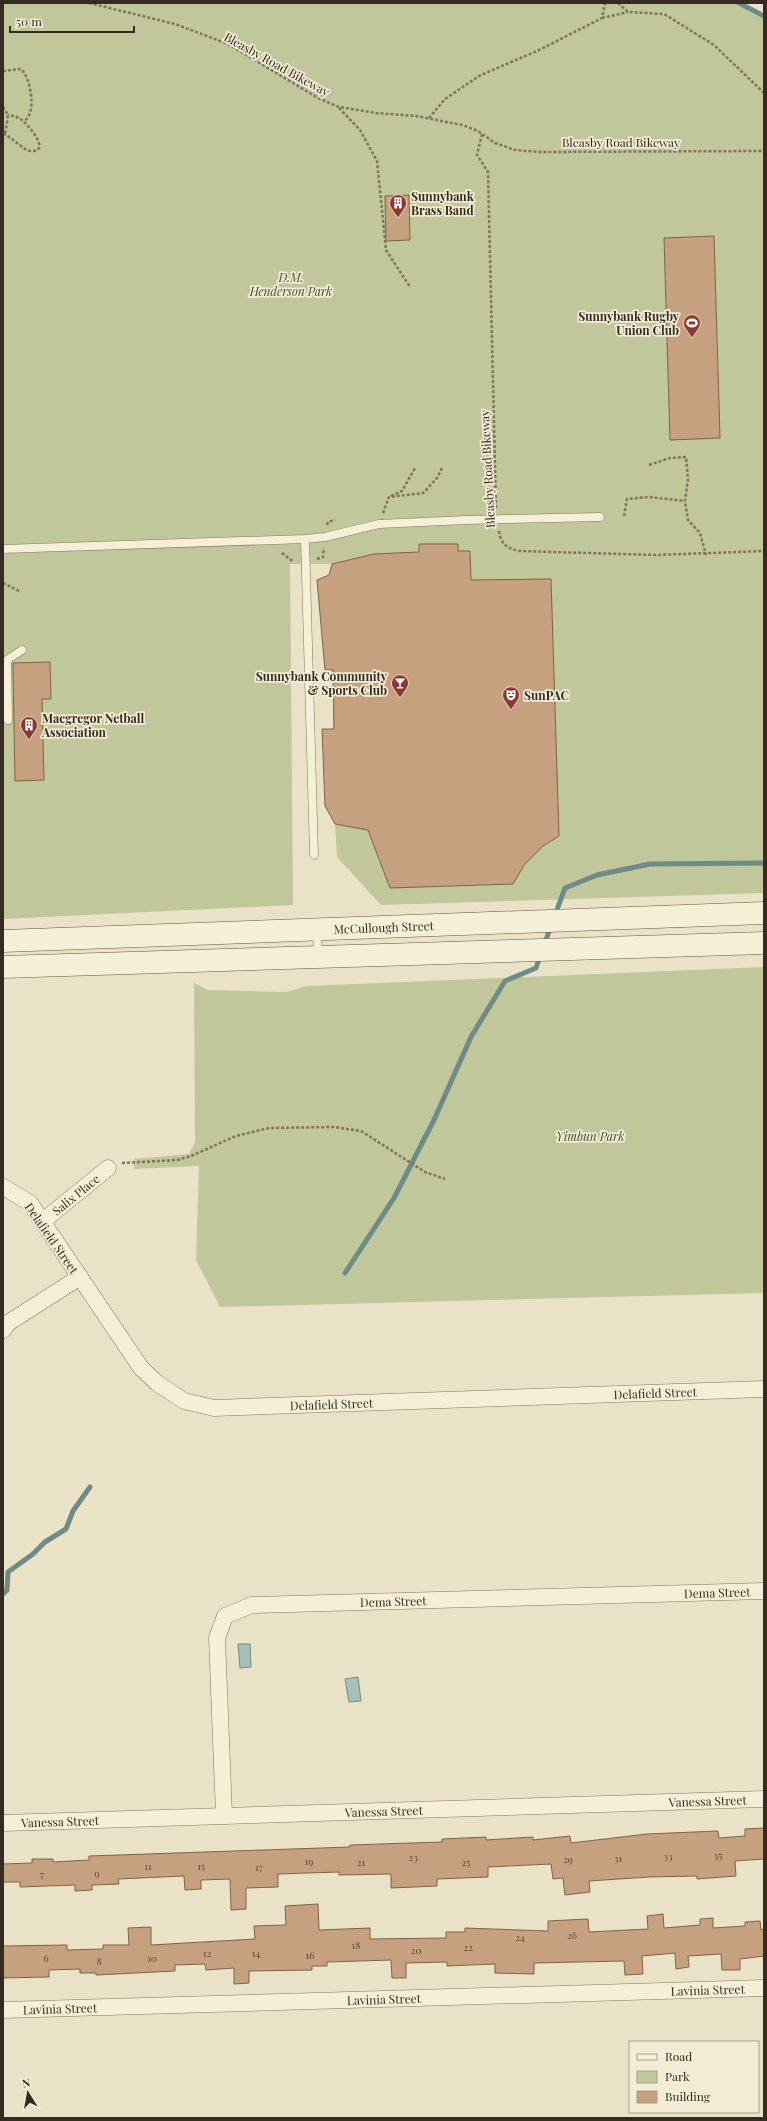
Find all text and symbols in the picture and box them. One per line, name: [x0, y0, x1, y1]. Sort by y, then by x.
scale bar: [10, 8, 134, 34]
text: 50 m: [16, 13, 42, 29]
street label: Bleasby Road Bikeway: [221, 28, 333, 100]
street label: Bleasby Road Bikeway: [562, 134, 680, 150]
place label: Sunnybank Brass Band: [411, 188, 475, 218]
building icon: Sunnybank Brass Band: [388, 193, 408, 218]
park label: D.M. Henderson Park: [249, 269, 332, 299]
place label: Sunnybank Rugby Union Club: [578, 308, 680, 338]
sports icon: Sunnybank Rugby Union Club: [682, 313, 702, 338]
street label: Bleasby Road Bikeway: [476, 410, 498, 528]
place label: Sunnybank Community & Sports Club: [256, 668, 388, 698]
bar icon: Sunnybank Community & Sports Club: [390, 673, 410, 698]
theatre icon: SunPAC: [501, 685, 521, 710]
place label: SunPAC: [524, 687, 569, 703]
place label: Macgregor Netball Association: [41, 710, 144, 740]
building icon: Macgregor Netball Association: [19, 715, 39, 740]
street label: McCullough Street: [333, 917, 435, 937]
park label: Yimbun Park: [556, 1128, 624, 1144]
street label: Salix Place: [48, 1170, 103, 1219]
street label: Delafield Street: [22, 1199, 83, 1277]
street label: Delafield Street: [613, 1383, 698, 1402]
street label: Delafield Street: [290, 1394, 374, 1413]
street label: Dema Street: [684, 1583, 751, 1601]
street label: Dema Street: [360, 1592, 427, 1610]
street label: Vanessa Street: [667, 1792, 748, 1810]
street label: Vanessa Street: [344, 1802, 424, 1820]
street label: Vanessa Street: [20, 1812, 100, 1830]
house number: 35: [714, 1848, 722, 1862]
house number: 33: [663, 1849, 673, 1863]
house number: 23: [408, 1850, 418, 1864]
house number: 31: [614, 1851, 622, 1865]
house number: 29: [563, 1852, 573, 1866]
house number: 19: [305, 1854, 313, 1868]
house number: 21: [357, 1855, 366, 1869]
house number: 25: [462, 1855, 470, 1869]
house number: 11: [144, 1859, 152, 1873]
house number: 15: [197, 1859, 205, 1873]
house number: 17: [255, 1860, 263, 1874]
house number: 9: [94, 1866, 100, 1880]
house number: 7: [40, 1867, 44, 1881]
house number: 26: [567, 1928, 577, 1942]
house number: 24: [515, 1930, 525, 1944]
house number: 18: [352, 1938, 360, 1952]
house number: 22: [463, 1940, 473, 1954]
house number: 20: [411, 1943, 421, 1957]
house number: 12: [203, 1946, 211, 1960]
house number: 14: [252, 1946, 260, 1960]
house number: 16: [306, 1948, 314, 1962]
house number: 6: [43, 1951, 49, 1965]
house number: 10: [147, 1951, 157, 1965]
house number: 8: [96, 1954, 102, 1968]
street label: Lavinia Street: [670, 1981, 746, 1999]
street label: Lavinia Street: [347, 1990, 422, 2008]
street label: Lavinia Street: [23, 1999, 98, 2017]
legend: [629, 2041, 759, 2113]
text: Road: [665, 2048, 692, 2064]
text: Park: [665, 2068, 690, 2084]
north arrow: [8, 2073, 48, 2113]
text: N: [21, 2075, 31, 2091]
text: Building: [665, 2088, 711, 2104]

